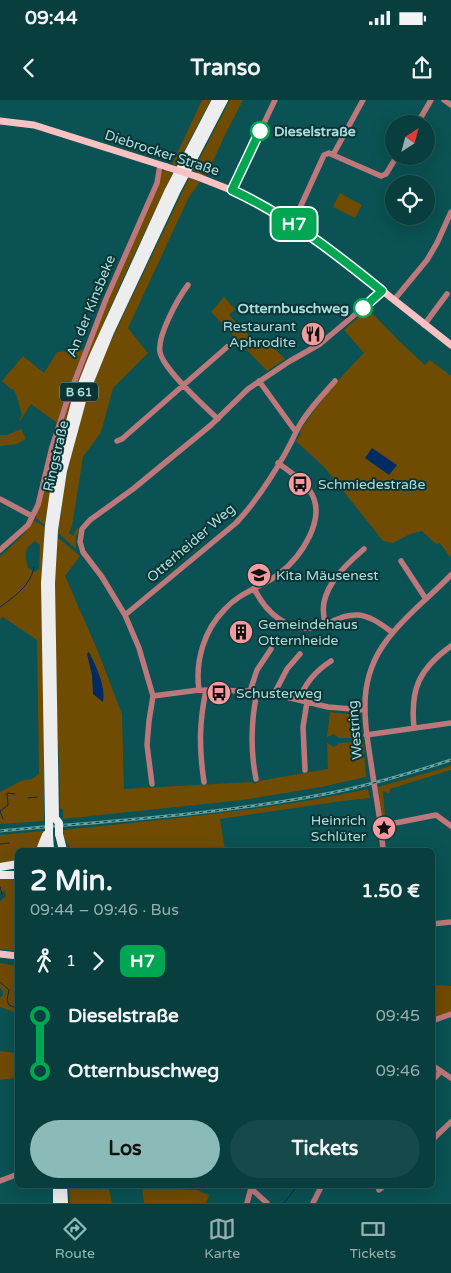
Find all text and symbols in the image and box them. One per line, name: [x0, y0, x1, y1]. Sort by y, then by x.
text: 09:44: [25, 7, 78, 29]
icon: back: [15, 54, 43, 82]
icon: share: [408, 54, 436, 82]
text: Transo: [190, 55, 261, 81]
north arrow: [385, 115, 435, 165]
map controls: [385, 115, 435, 225]
marker: Dieselstraße: [250, 121, 270, 141]
place label: Dieselstraße: [274, 123, 356, 140]
street label: Diebrocker Straße: [103, 126, 222, 180]
button: locate: [385, 175, 435, 225]
line badge: H7: [272, 208, 316, 240]
text: H7: [282, 213, 306, 235]
street label: An der Kinsbeke: [63, 252, 119, 360]
marker: Otternbuschweg: [353, 298, 373, 318]
place label: Otternbuschweg: [238, 300, 349, 317]
place label: Restaurant Aphrodite: [223, 318, 297, 351]
restaurant icon: Restaurant Aphrodite: [300, 321, 326, 347]
road number: B 61: [60, 382, 98, 402]
street label: Ringstraße: [40, 419, 72, 493]
bus stop icon: Schmiedestraße: [287, 471, 313, 497]
place label: Schmiedestraße: [318, 476, 425, 493]
street label: Otterheider Weg: [143, 500, 239, 586]
school or university icon: Kita Mäusenest: [246, 562, 272, 588]
place label: Kita Mäusenest: [276, 567, 379, 584]
place label: Gemeindehaus Otternheide: [258, 616, 358, 649]
building icon: Gemeindehaus Otternheide: [228, 619, 254, 645]
bus stop icon: Schusterweg: [206, 680, 232, 706]
place label: Schusterweg: [236, 685, 322, 702]
street label: Westring: [344, 700, 366, 760]
place label: Heinrich Schlüter: [311, 812, 367, 845]
place icon: Heinrich Schlüter: [371, 815, 397, 841]
text: 2 Min.: [30, 864, 113, 898]
text: 1.50 €: [361, 880, 420, 902]
text: 09:44 – 09:46 · Bus: [30, 900, 179, 920]
icon: walk: [30, 947, 58, 975]
icon: forward: [84, 947, 112, 975]
text: H7: [130, 950, 155, 972]
text: 1: [66, 951, 76, 971]
text: Dieselstraße: [68, 1005, 179, 1027]
text: 09:45: [376, 1006, 420, 1026]
text: Otternbuschweg: [68, 1060, 219, 1082]
text: 09:46: [376, 1061, 420, 1081]
button: Los: [30, 1120, 220, 1178]
button: Tickets: [230, 1120, 420, 1178]
tab: Route: [55, 1215, 95, 1262]
tab: Karte: [204, 1215, 240, 1262]
tab: Tickets: [349, 1215, 396, 1262]

